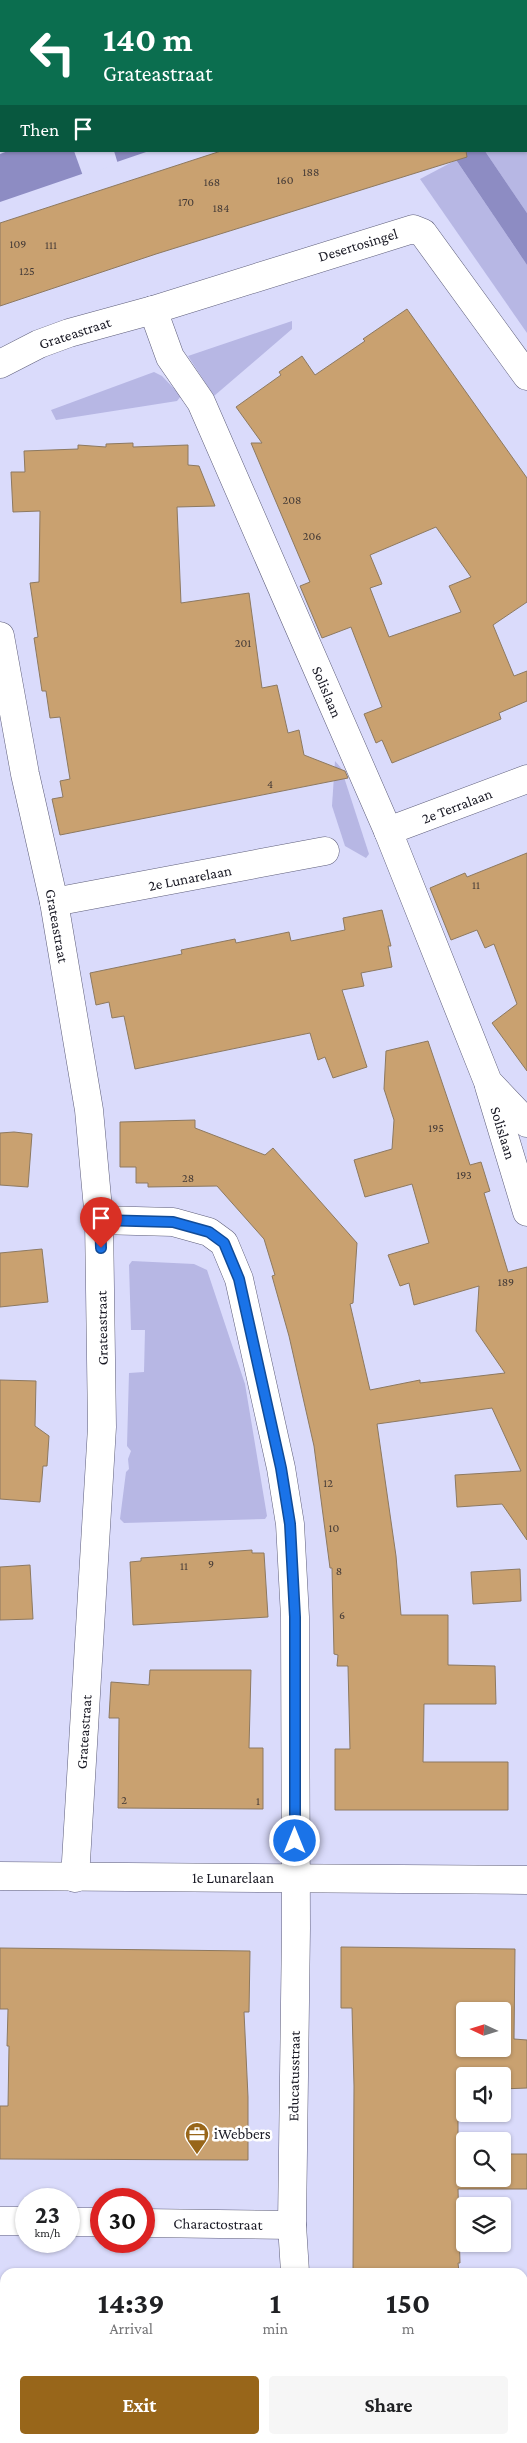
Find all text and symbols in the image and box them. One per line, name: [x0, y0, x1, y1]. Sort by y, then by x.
icon: left: [20, 20, 85, 85]
text: 140 m: [103, 20, 193, 59]
text: Grateastraat: [103, 61, 212, 86]
icon: arrive: [69, 115, 97, 143]
text: Then: [20, 119, 59, 140]
house number: 188: [303, 165, 319, 179]
house number: 160: [277, 173, 294, 187]
house number: 168: [204, 175, 220, 189]
house number: 170: [178, 195, 194, 209]
house number: 184: [213, 201, 229, 215]
street label: Desertosingel: [316, 225, 400, 266]
house number: 109: [10, 237, 26, 251]
house number: 111: [45, 238, 57, 252]
house number: 125: [19, 264, 35, 278]
street label: Grateastraat: [37, 314, 114, 352]
house number: 208: [283, 493, 301, 507]
house number: 206: [303, 529, 321, 543]
house number: 201: [235, 636, 251, 650]
street label: Solislaan: [309, 664, 345, 720]
house number: 4: [267, 777, 273, 791]
street label: 2e Terralaan: [420, 785, 494, 827]
street label: 2e Lunarelaan: [147, 862, 233, 894]
house number: 11: [472, 878, 480, 892]
street label: Grateastraat: [43, 888, 72, 965]
street label: Solislaan: [487, 1105, 519, 1161]
house number: 195: [428, 1121, 444, 1135]
house number: 193: [456, 1168, 472, 1182]
house number: 28: [182, 1171, 194, 1185]
pin: [80, 1197, 122, 1248]
icon: arrive: [87, 1204, 115, 1232]
house number: 189: [498, 1275, 514, 1289]
street label: Grateastraat: [93, 1290, 111, 1365]
house number: 12: [323, 1476, 333, 1490]
house number: 10: [329, 1521, 340, 1535]
house number: 9: [208, 1557, 214, 1571]
house number: 11: [180, 1559, 188, 1573]
house number: 8: [336, 1564, 342, 1578]
house number: 6: [339, 1608, 345, 1622]
street label: Grateastraat: [73, 1693, 95, 1770]
house number: 2: [121, 1793, 127, 1807]
house number: 1: [256, 1794, 260, 1808]
position arrow: [268, 1814, 320, 1866]
street label: 1e Lunarelaan: [192, 1870, 274, 1886]
north arrow: [456, 2002, 511, 2058]
map controls: [456, 2002, 511, 2252]
street label: Educatusstraat: [285, 2029, 303, 2121]
button: sound: [456, 2067, 511, 2122]
office icon: iWebbers: [184, 2121, 210, 2155]
place label: iWebbers: [214, 2126, 271, 2142]
button: search: [456, 2132, 511, 2187]
speed limit sign: 30: [90, 2188, 155, 2253]
button: layers: [456, 2197, 511, 2252]
text: 23: [35, 2201, 60, 2228]
street label: Charactostraat: [173, 2215, 264, 2233]
text: km/h: [35, 2226, 60, 2240]
text: 14:39: [98, 2286, 165, 2319]
text: 1: [270, 2286, 281, 2319]
text: 150: [386, 2286, 430, 2319]
text: Arrival: [109, 2320, 153, 2337]
text: min: [262, 2320, 288, 2337]
text: m: [402, 2320, 414, 2337]
button: Exit: [20, 2376, 259, 2434]
button: Share: [269, 2376, 508, 2434]

